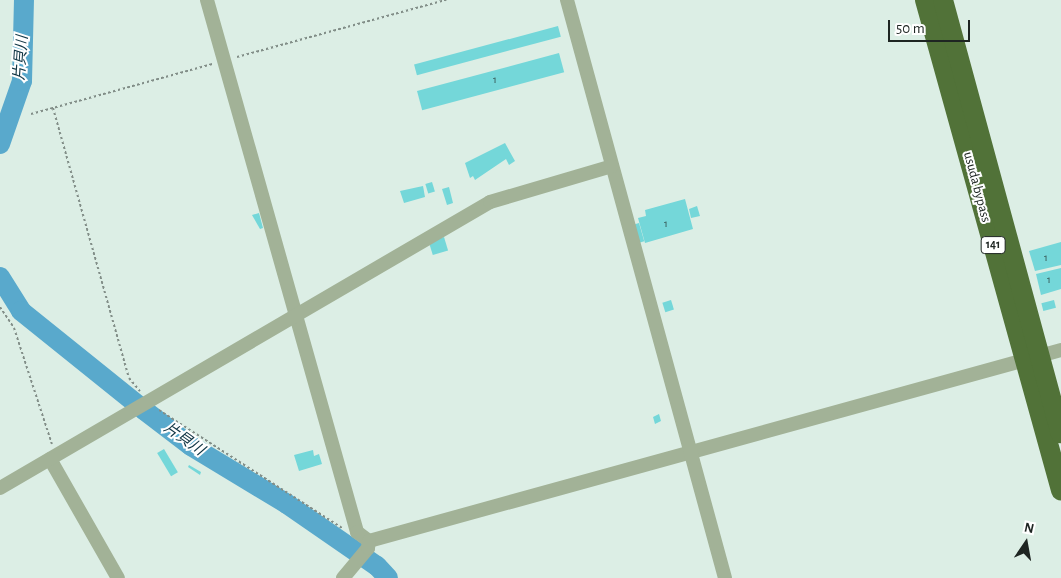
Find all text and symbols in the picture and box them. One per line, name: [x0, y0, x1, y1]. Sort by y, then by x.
scale bar: [891, 10, 974, 42]
text: 50 m: [896, 21, 925, 36]
water label: 片貝川: [10, 35, 32, 81]
house number: 1: [493, 73, 497, 87]
street label: usuda bypass: [960, 150, 994, 224]
house number: 1: [664, 217, 668, 231]
road number: 141: [980, 236, 1006, 254]
house number: 1: [1044, 251, 1048, 265]
house number: 1: [1047, 273, 1051, 287]
water label: 片貝川: [160, 419, 208, 459]
north arrow: [1001, 518, 1051, 568]
text: N: [1023, 520, 1035, 536]

